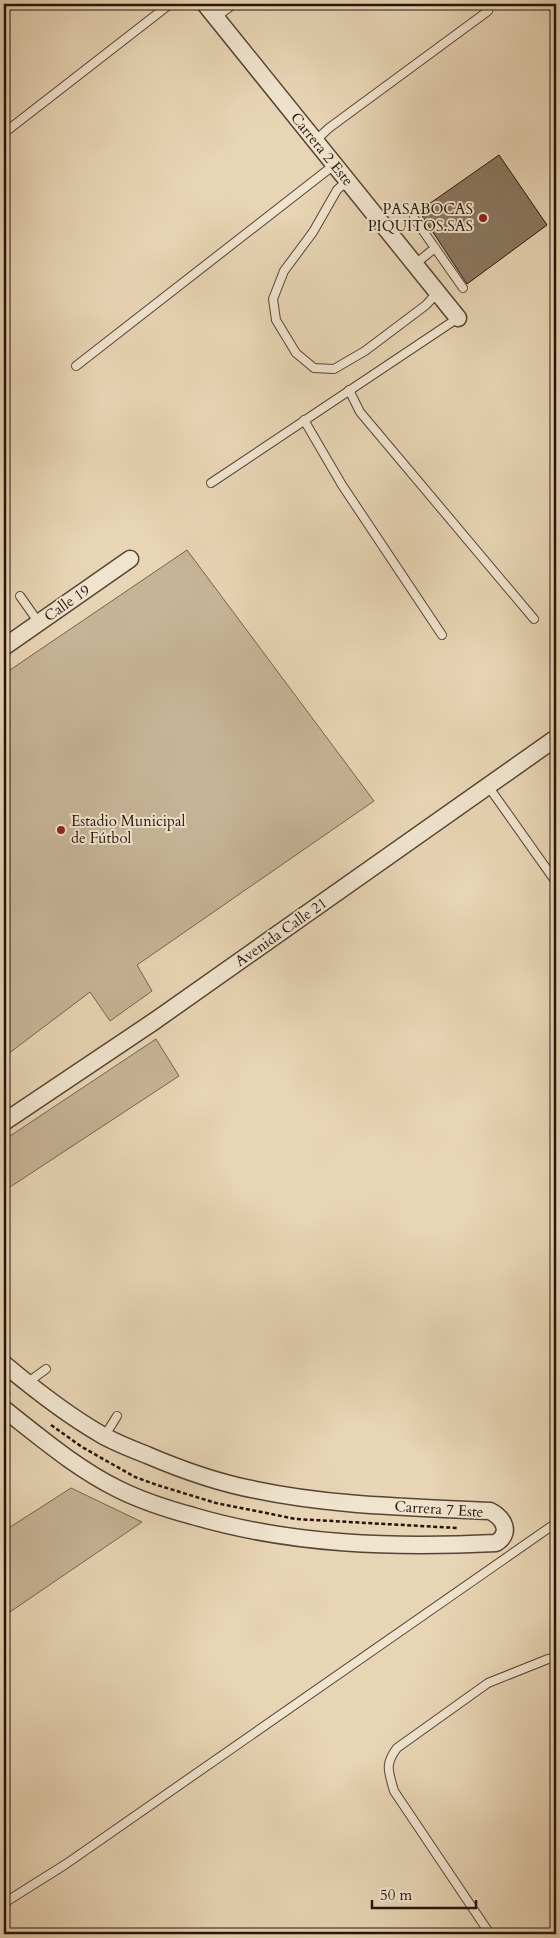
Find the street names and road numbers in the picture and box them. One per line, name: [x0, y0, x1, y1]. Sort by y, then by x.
street label: Carrera 2 Este: [286, 108, 358, 190]
street label: Calle 19: [40, 580, 94, 626]
street label: Avenida Calle 21: [231, 893, 331, 971]
street label: Carrera 7 Este: [394, 1496, 484, 1522]

